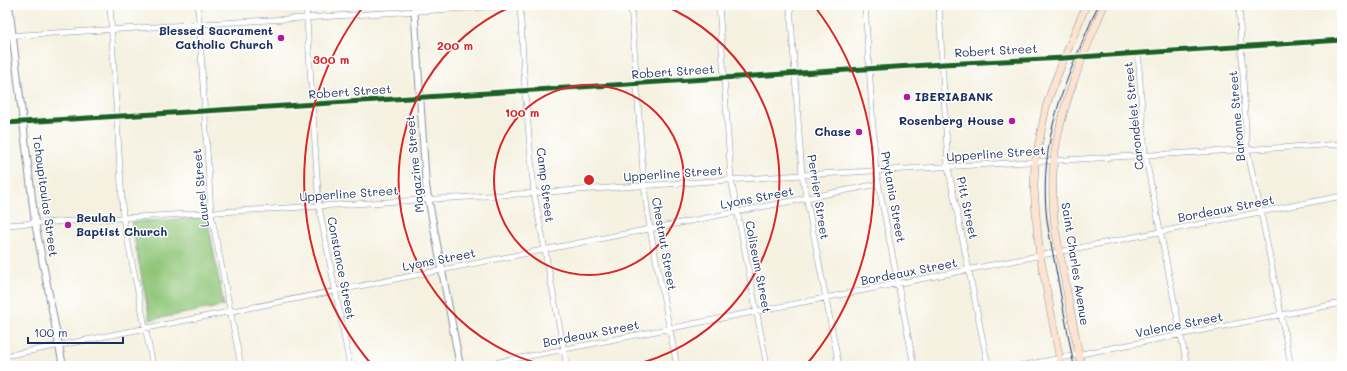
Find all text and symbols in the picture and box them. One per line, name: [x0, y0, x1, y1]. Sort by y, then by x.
place label: Blessed Sacrament Catholic Church: [159, 22, 273, 52]
marker: Blessed Sacrament Catholic Church: [276, 33, 286, 43]
text: 200 m: [437, 37, 473, 53]
street label: Robert Street: [954, 40, 1038, 60]
text: 300 m: [313, 51, 349, 67]
street label: Robert Street: [631, 60, 715, 82]
street label: Carondelet Street: [1119, 61, 1147, 171]
street label: Baronne Street: [1224, 70, 1248, 162]
street label: Robert Street: [308, 80, 392, 102]
place label: IBERIABANK: [915, 88, 993, 104]
marker: IBERIABANK: [902, 92, 912, 102]
text: 100 m: [505, 104, 539, 120]
place label: Rosenberg House: [899, 112, 1004, 128]
street label: Magazine Street: [401, 115, 427, 214]
marker: Rosenberg House: [1007, 116, 1017, 126]
place label: Chase: [815, 123, 851, 139]
marker: Chase: [854, 127, 864, 137]
street label: Tchoupitoulas Street: [30, 134, 62, 258]
street label: Upperline Street: [946, 142, 1046, 164]
street label: Camp Street: [533, 147, 559, 223]
street label: Laurel Street: [188, 148, 212, 228]
street label: Prytania Street: [878, 150, 910, 244]
street label: Perrier Street: [804, 153, 834, 241]
street label: Upperline Street: [623, 162, 723, 184]
centre of rings: [582, 173, 596, 187]
street label: Pitt Street: [954, 175, 982, 241]
street label: Upperline Street: [299, 182, 399, 204]
street label: Lyons Street: [719, 182, 795, 212]
street label: Bordeaux Street: [1176, 191, 1275, 225]
street label: Chestnut Street: [649, 196, 681, 292]
street label: Saint Charles Avenue: [1058, 201, 1094, 326]
place label: Beulah Baptist Church: [76, 209, 167, 239]
street label: Constance Street: [324, 215, 360, 320]
street label: Coliseum Street: [742, 219, 776, 314]
marker: Beulah Baptist Church: [63, 220, 73, 230]
street label: Lyons Street: [401, 244, 477, 274]
street label: Bordeaux Street: [859, 254, 958, 288]
street label: Valence Street: [1134, 308, 1224, 340]
street label: Bordeaux Street: [541, 316, 640, 350]
scale bar: [28, 319, 123, 345]
text: 100 m: [34, 324, 68, 340]

